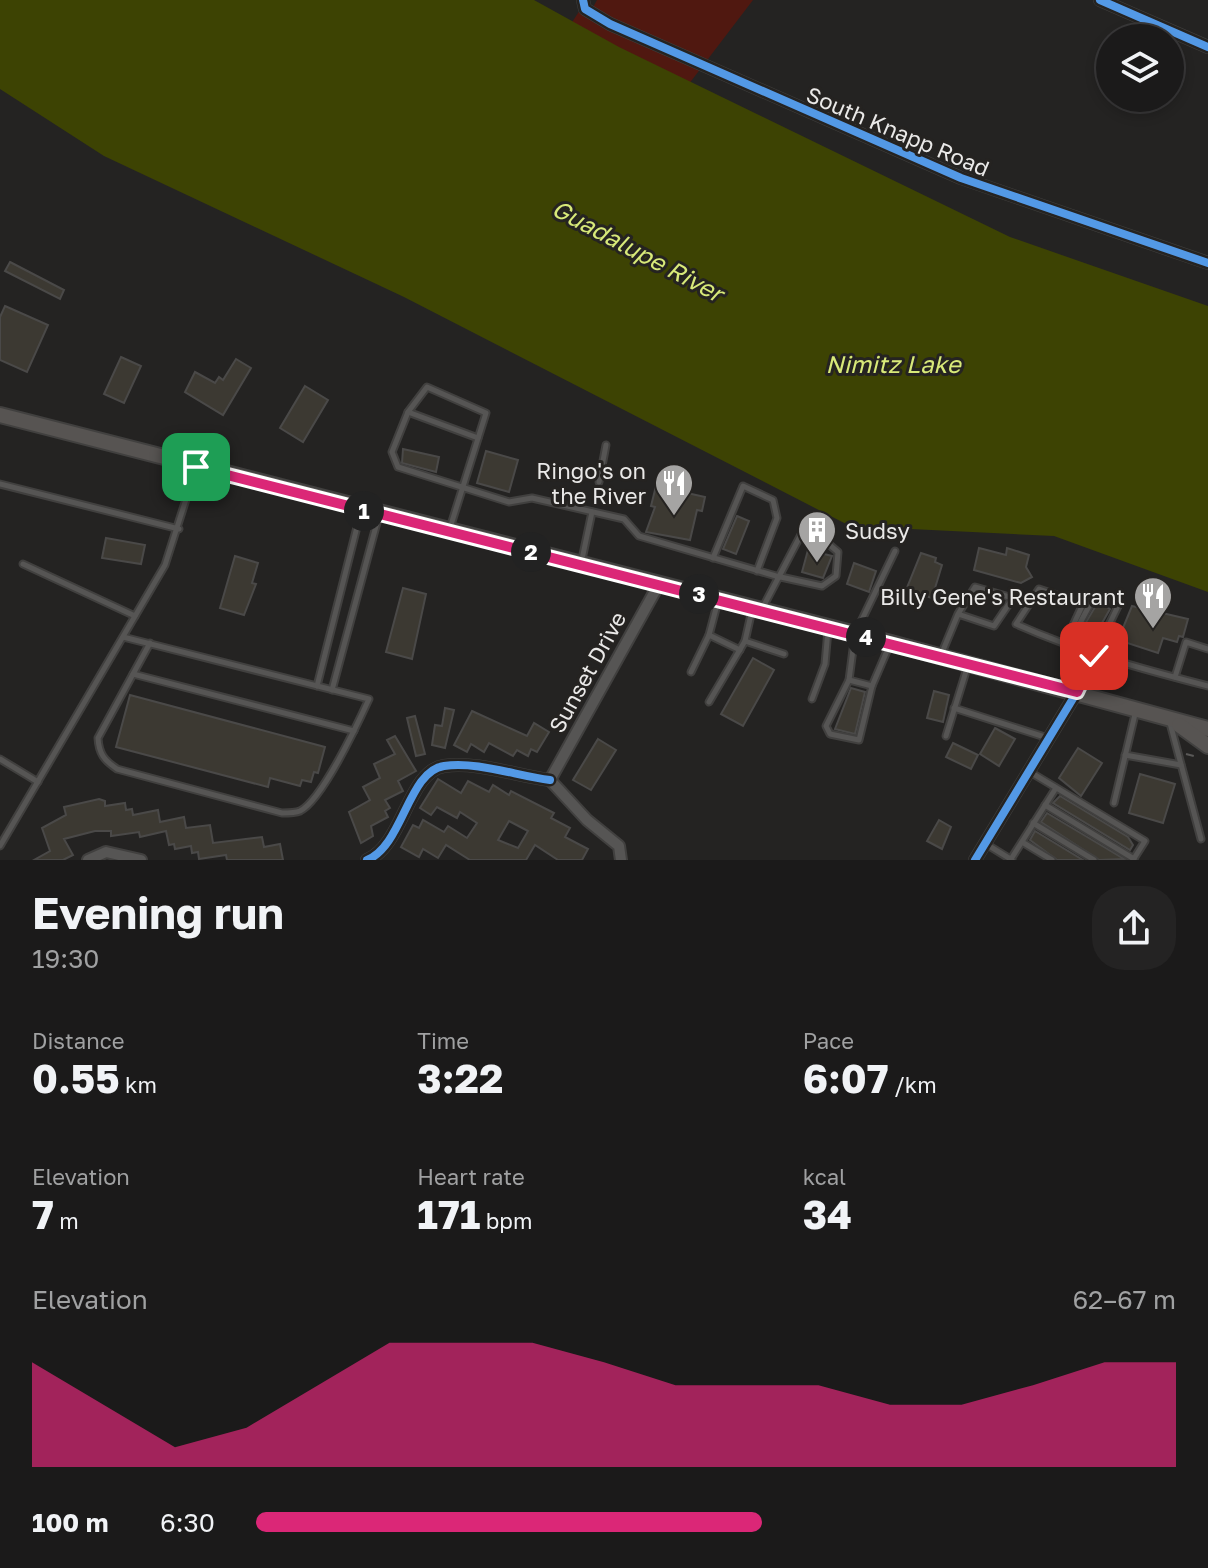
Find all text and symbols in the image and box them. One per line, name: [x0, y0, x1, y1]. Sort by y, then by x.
map controls: [1096, 24, 1184, 112]
button: layers: [1096, 24, 1184, 112]
street label: South Knapp Road: [803, 80, 993, 182]
water label: Guadalupe River: [548, 193, 732, 309]
water label: Nimitz Lake: [825, 349, 963, 378]
pin: [162, 433, 230, 501]
icon: arrive: [174, 445, 218, 489]
place label: Ringo's on the River: [536, 457, 646, 509]
restaurant icon: Ringo's on the River: [653, 462, 695, 517]
pin: 1: [344, 491, 384, 531]
text: 1: [358, 497, 370, 524]
building icon: Sudsy: [796, 509, 838, 564]
place label: Sudsy: [845, 517, 910, 544]
pin: 2: [511, 532, 551, 572]
text: 2: [524, 538, 538, 565]
pin: 3: [679, 574, 719, 614]
restaurant icon: Billy Gene's Restaurant: [1132, 575, 1174, 630]
text: 3: [692, 580, 706, 607]
place label: Billy Gene's Restaurant: [880, 583, 1125, 610]
street label: Sunset Drive: [543, 607, 631, 737]
pin: 4: [846, 617, 886, 657]
pin: [1060, 622, 1128, 690]
text: 4: [859, 623, 873, 650]
icon: check: [1072, 634, 1116, 678]
text: Evening run: [32, 886, 284, 939]
button: share: [1092, 886, 1176, 970]
text: 19:30: [32, 943, 99, 974]
text: Distance: [32, 1027, 124, 1054]
text: Time: [417, 1027, 469, 1054]
text: Pace: [803, 1027, 854, 1054]
text: 0.55: [32, 1054, 120, 1102]
text: 3:22: [417, 1054, 503, 1102]
text: 6:07: [803, 1054, 889, 1102]
text: km: [120, 1071, 157, 1098]
text: /km: [889, 1071, 937, 1098]
text: Elevation: [32, 1163, 130, 1190]
text: Heart rate: [417, 1163, 525, 1190]
text: kcal: [803, 1163, 846, 1190]
text: 7: [32, 1190, 54, 1238]
text: 171: [417, 1190, 480, 1238]
text: 34: [803, 1190, 852, 1238]
text: m: [54, 1207, 79, 1234]
text: bpm: [480, 1207, 532, 1234]
text: Elevation: [32, 1284, 148, 1315]
text: 62–67 m: [1072, 1284, 1176, 1315]
text: 100 m: [32, 1507, 108, 1538]
text: 6:30: [160, 1507, 215, 1538]

